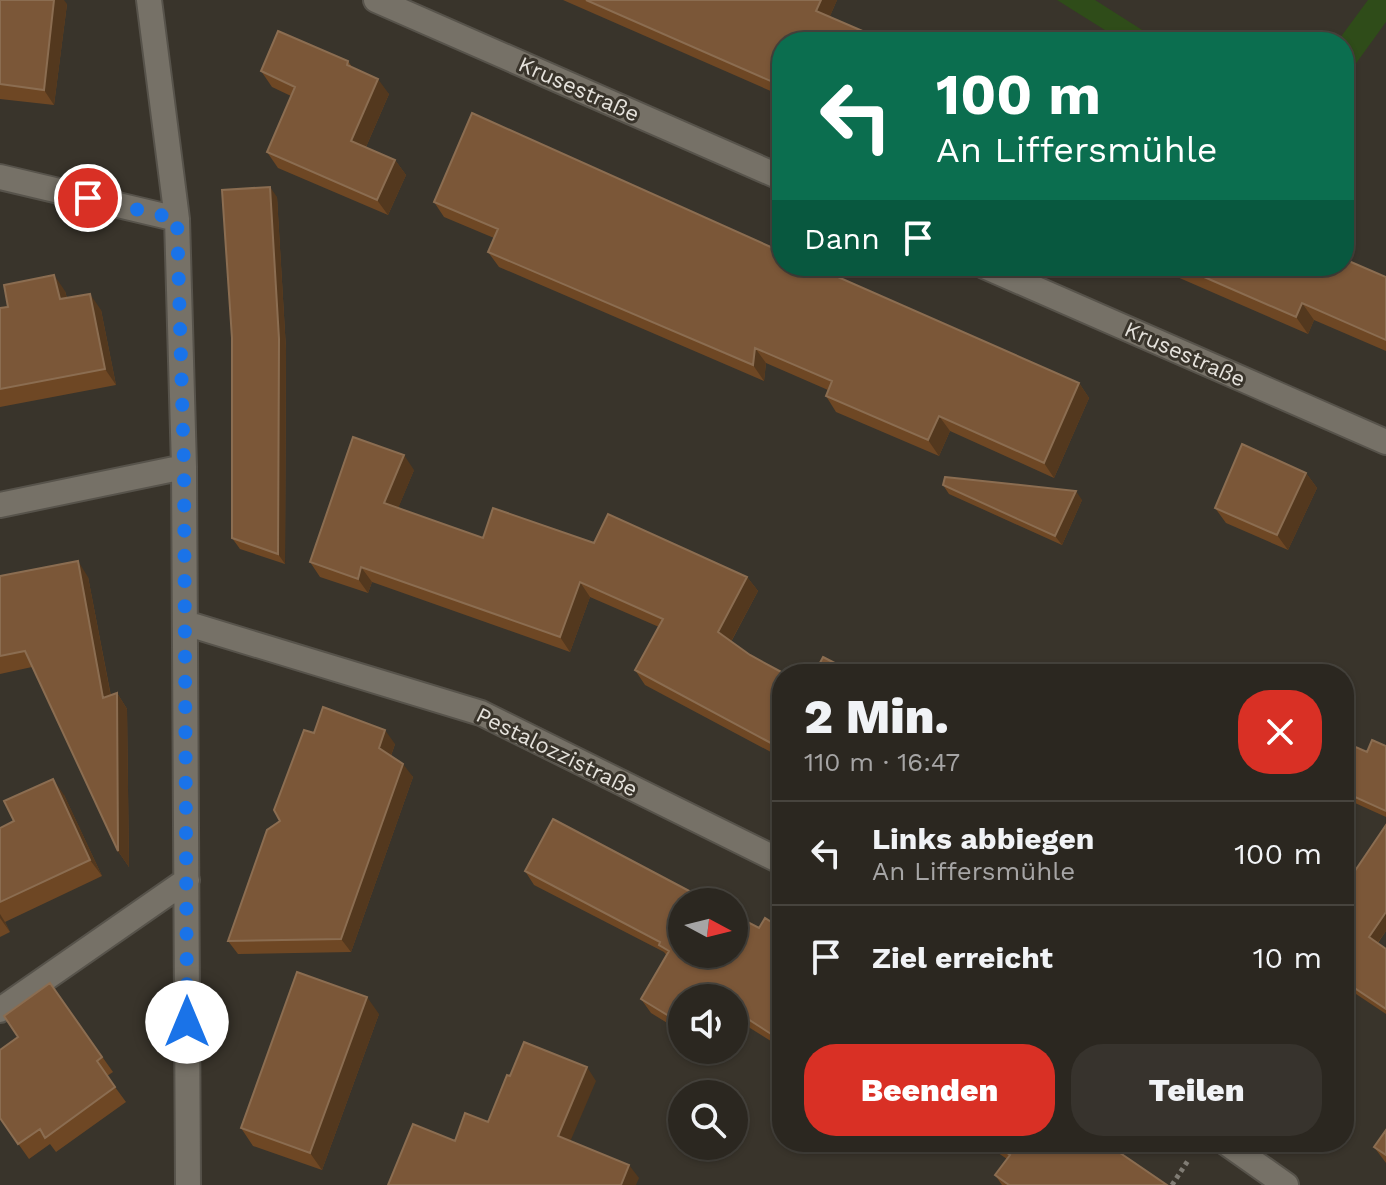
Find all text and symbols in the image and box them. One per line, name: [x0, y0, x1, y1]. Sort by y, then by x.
street label: Krusestraße: [515, 51, 643, 127]
text: 100 m: [936, 62, 1101, 128]
icon: left: [804, 64, 908, 168]
text: An Liffersmühle: [936, 129, 1217, 171]
pin: [54, 164, 122, 232]
icon: arrive: [66, 176, 110, 220]
icon: arrive: [896, 216, 940, 260]
text: Dann: [804, 221, 880, 256]
street label: Krusestraße: [1121, 316, 1249, 392]
text: 2 Min.: [804, 688, 949, 745]
button: close: [1238, 690, 1322, 774]
street label: Pestalozzistraße: [472, 702, 642, 802]
text: 110 m · 16:47: [804, 747, 960, 777]
text: Links abbiegen: [872, 821, 1094, 856]
icon: left: [804, 831, 848, 875]
text: 100 m: [1234, 836, 1322, 871]
text: An Liffersmühle: [872, 856, 1075, 886]
north arrow: [668, 888, 748, 968]
map controls: [668, 888, 748, 1160]
icon: arrive: [804, 935, 848, 979]
text: Ziel erreicht: [872, 940, 1053, 975]
text: 10 m: [1253, 940, 1322, 975]
position arrow: [145, 980, 229, 1064]
button: sound: [668, 984, 748, 1064]
button: Beenden: [804, 1044, 1055, 1136]
button: Teilen: [1071, 1044, 1322, 1136]
button: search: [668, 1080, 748, 1160]

